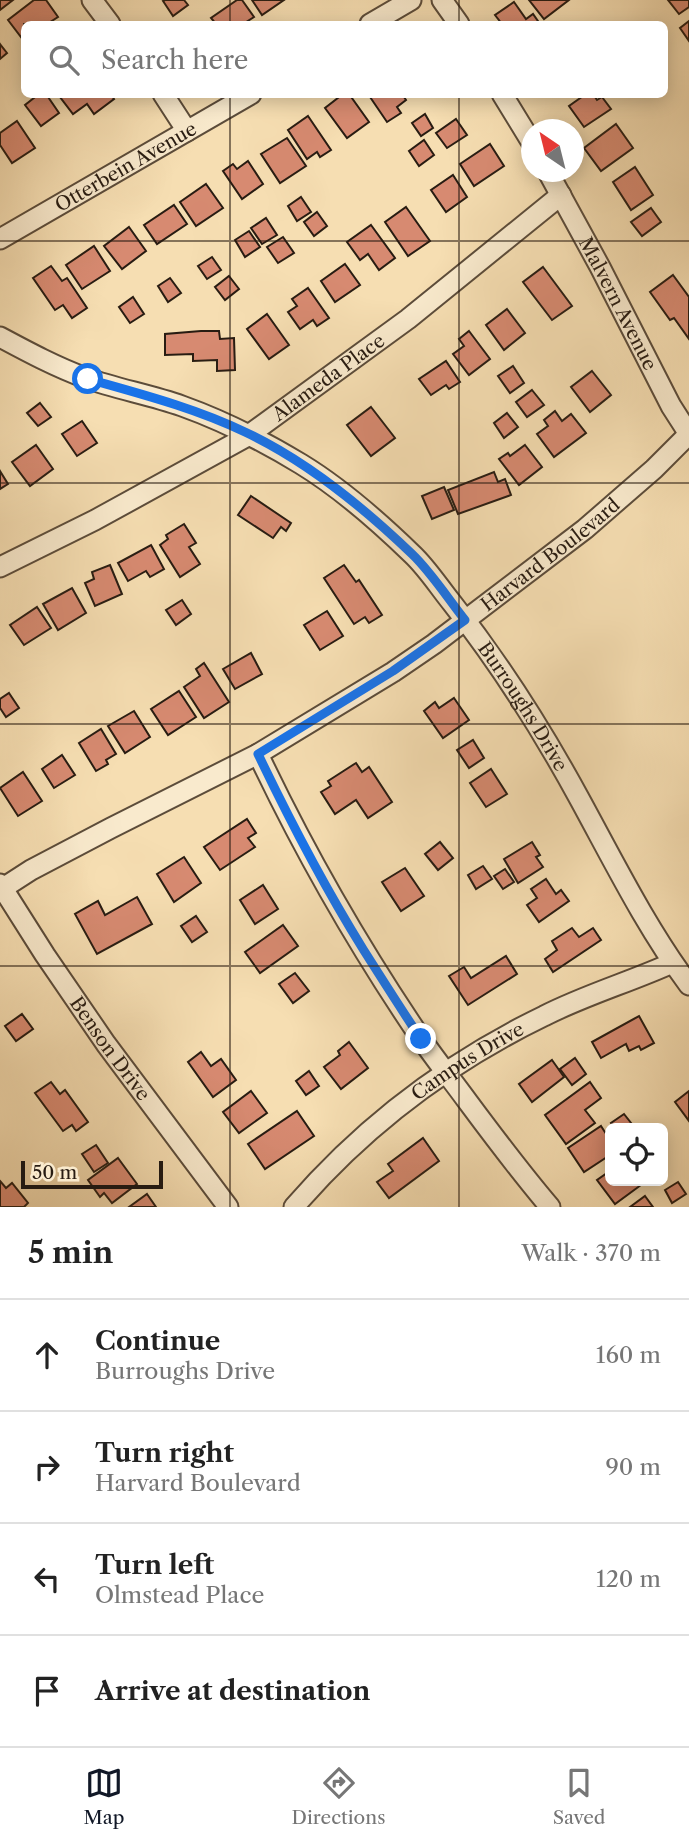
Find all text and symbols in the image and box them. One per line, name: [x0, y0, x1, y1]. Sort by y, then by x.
search box: [21, 21, 668, 98]
icon: search: [45, 41, 83, 79]
text: Search here: [101, 44, 248, 76]
street label: Otterbein Avenue: [51, 117, 200, 216]
north arrow: [521, 119, 584, 182]
street label: Malvern Avenue: [574, 233, 662, 374]
street label: Alameda Place: [267, 329, 389, 426]
route start: [72, 363, 103, 394]
street label: Harvard Boulevard: [476, 493, 624, 616]
street label: Burroughs Drive: [473, 637, 573, 775]
street label: Benson Drive: [65, 992, 155, 1105]
street label: Campus Drive: [407, 1017, 528, 1105]
route end: [405, 1023, 436, 1054]
map controls: [605, 1123, 668, 1186]
button: locate: [605, 1123, 668, 1186]
scale bar: [21, 1158, 163, 1190]
text: 50 m: [32, 1161, 77, 1184]
text: 5 min: [28, 1234, 113, 1271]
text: Walk · 370 m: [521, 1239, 661, 1267]
text: Continue: [95, 1325, 220, 1357]
icon: ahead: [28, 1336, 66, 1374]
text: 160 m: [596, 1341, 661, 1369]
text: Burroughs Drive: [95, 1357, 275, 1385]
text: Turn right: [95, 1437, 234, 1469]
icon: right: [28, 1448, 66, 1486]
text: 90 m: [605, 1453, 661, 1481]
text: Harvard Boulevard: [95, 1469, 301, 1497]
text: Turn left: [95, 1549, 214, 1581]
icon: left: [28, 1560, 66, 1598]
text: 120 m: [596, 1565, 661, 1593]
text: Olmstead Place: [95, 1581, 264, 1609]
icon: arrive: [28, 1672, 66, 1710]
text: Arrive at destination: [95, 1675, 370, 1707]
tab: Map: [84, 1764, 124, 1829]
tab: Directions: [292, 1764, 385, 1829]
tab: Saved: [553, 1764, 605, 1829]

